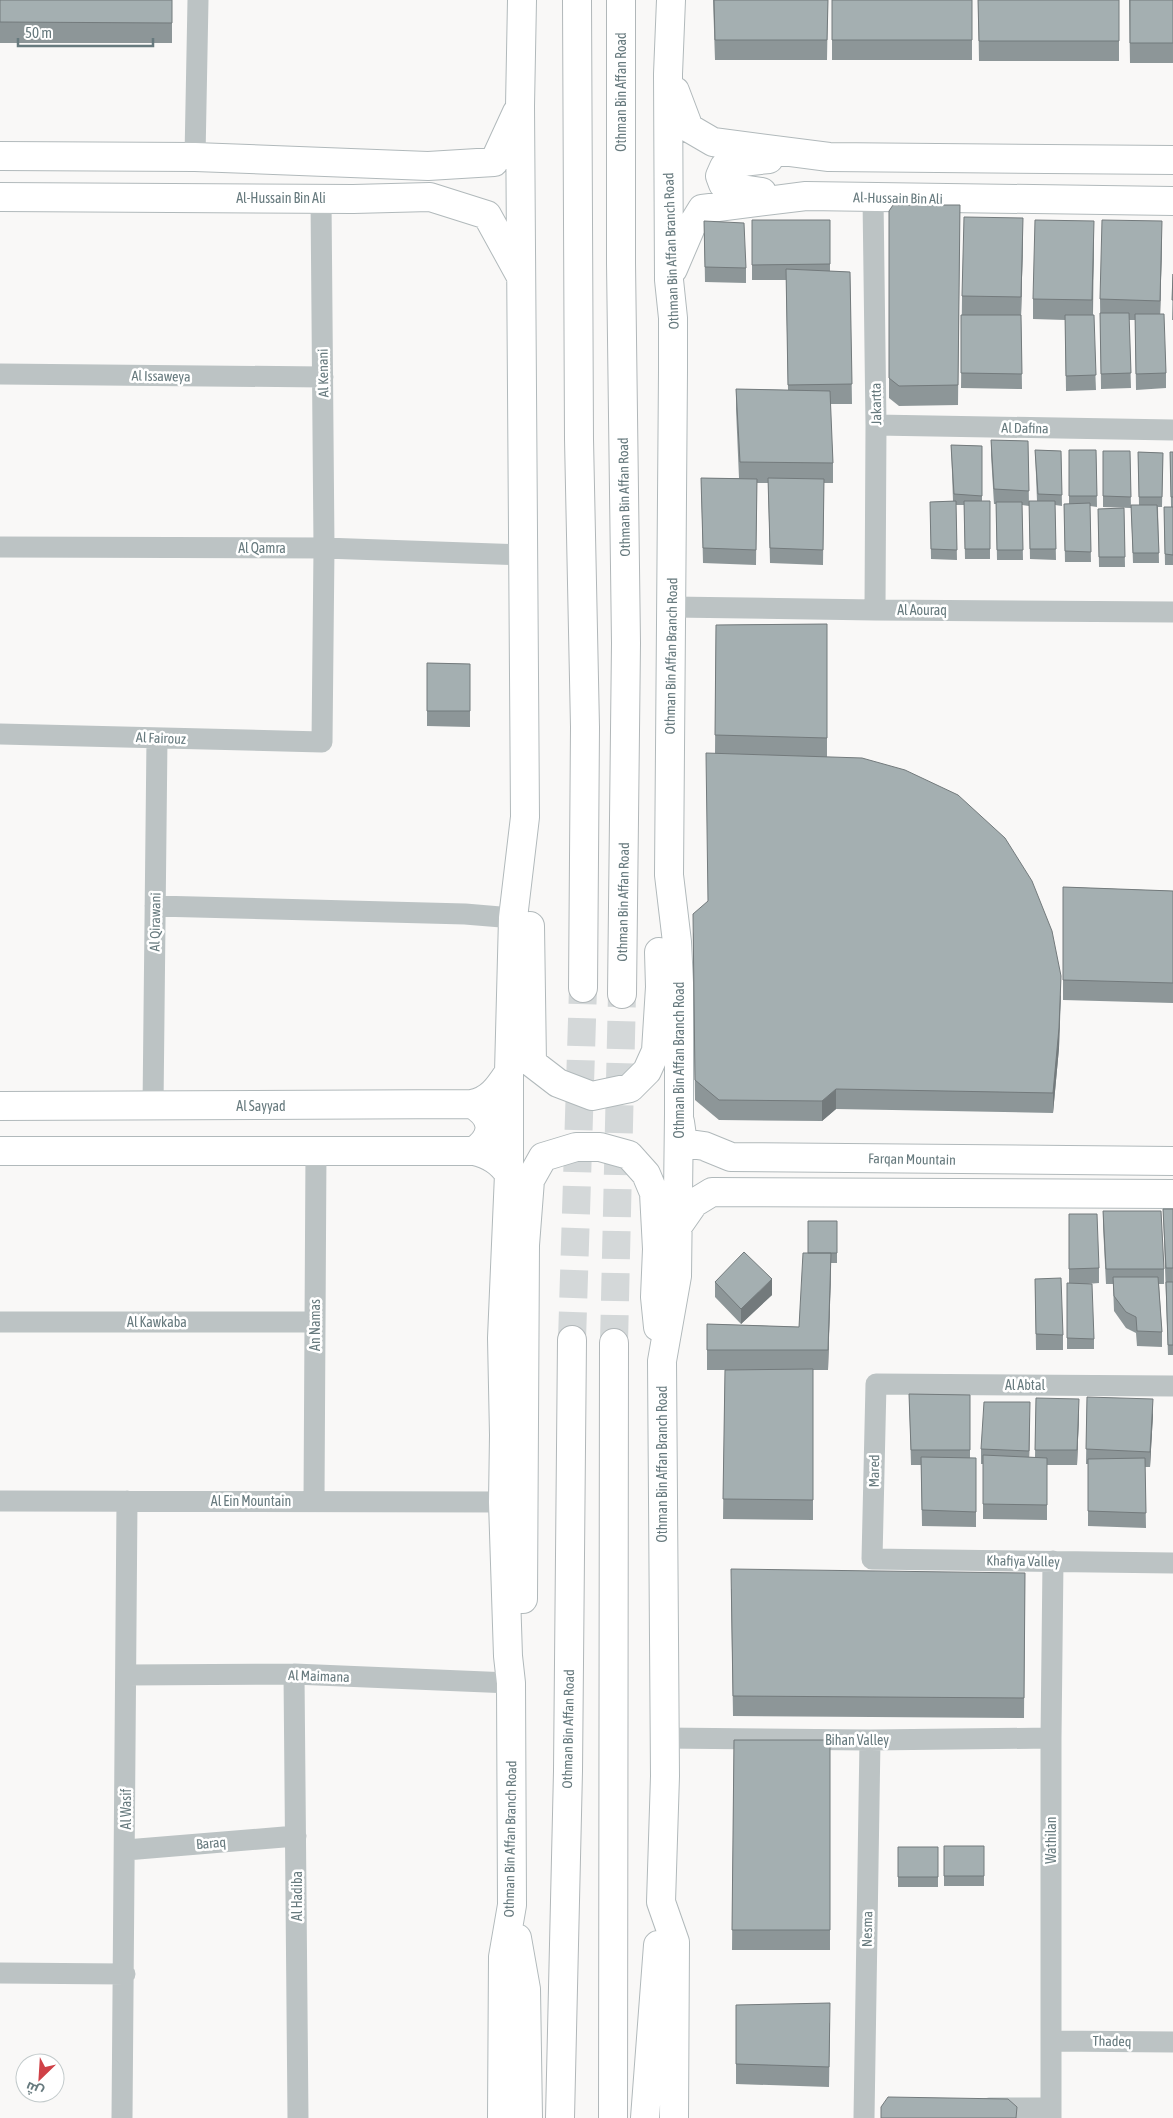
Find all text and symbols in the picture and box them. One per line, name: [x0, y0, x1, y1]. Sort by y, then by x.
scale bar: [18, 15, 152, 47]
text: 50 m: [25, 24, 52, 41]
street label: Othman Bin Affan Road: [613, 32, 629, 152]
street label: Othman Bin Affan Branch Road: [660, 172, 682, 330]
street label: Al-Hussain Bin Ali: [853, 189, 943, 207]
street label: Al-Hussain Bin Ali: [236, 190, 326, 206]
street label: Al Kenani: [315, 348, 331, 398]
street label: Al Issaweya: [131, 367, 191, 385]
street label: Jakartta: [868, 383, 884, 425]
street label: Al Dafina: [1001, 420, 1049, 436]
street label: Othman Bin Affan Road: [615, 437, 633, 557]
street label: Al Qamra: [238, 540, 286, 556]
street label: Othman Bin Affan Branch Road: [662, 577, 680, 735]
street label: Al Aouraq: [897, 602, 947, 618]
street label: Al Fairouz: [136, 729, 186, 747]
street label: Othman Bin Affan Road: [614, 842, 632, 962]
street label: Al Qirawani: [146, 892, 164, 952]
street label: Othman Bin Affan Branch Road: [671, 982, 687, 1138]
street label: Al Sayyad: [236, 1098, 286, 1114]
street label: Farqan Mountain: [868, 1150, 956, 1168]
street label: An Namas: [307, 1299, 323, 1351]
street label: Al Kawkaba: [127, 1314, 187, 1330]
street label: Al Abtal: [1005, 1377, 1045, 1393]
street label: Othman Bin Affan Branch Road: [654, 1386, 670, 1542]
street label: Mared: [866, 1454, 882, 1488]
street label: Al Ein Mountain: [211, 1493, 291, 1509]
street label: Khafiya Valley: [986, 1552, 1060, 1570]
street label: Al Maimana: [288, 1667, 350, 1685]
street label: Othman Bin Affan Road: [559, 1669, 577, 1789]
street label: Bihan Valley: [825, 1732, 889, 1748]
street label: Othman Bin Affan Branch Road: [501, 1760, 519, 1918]
street label: Al Wasif: [118, 1788, 134, 1829]
street label: Wathilan: [1043, 1816, 1059, 1864]
street label: Baraq: [195, 1834, 227, 1852]
street label: Al Hadiba: [289, 1871, 305, 1921]
street label: Nesma: [859, 1911, 875, 1947]
street label: Thadeq: [1092, 2033, 1132, 2049]
north arrow: [15, 2053, 65, 2103]
text: ش: [23, 2078, 46, 2101]

